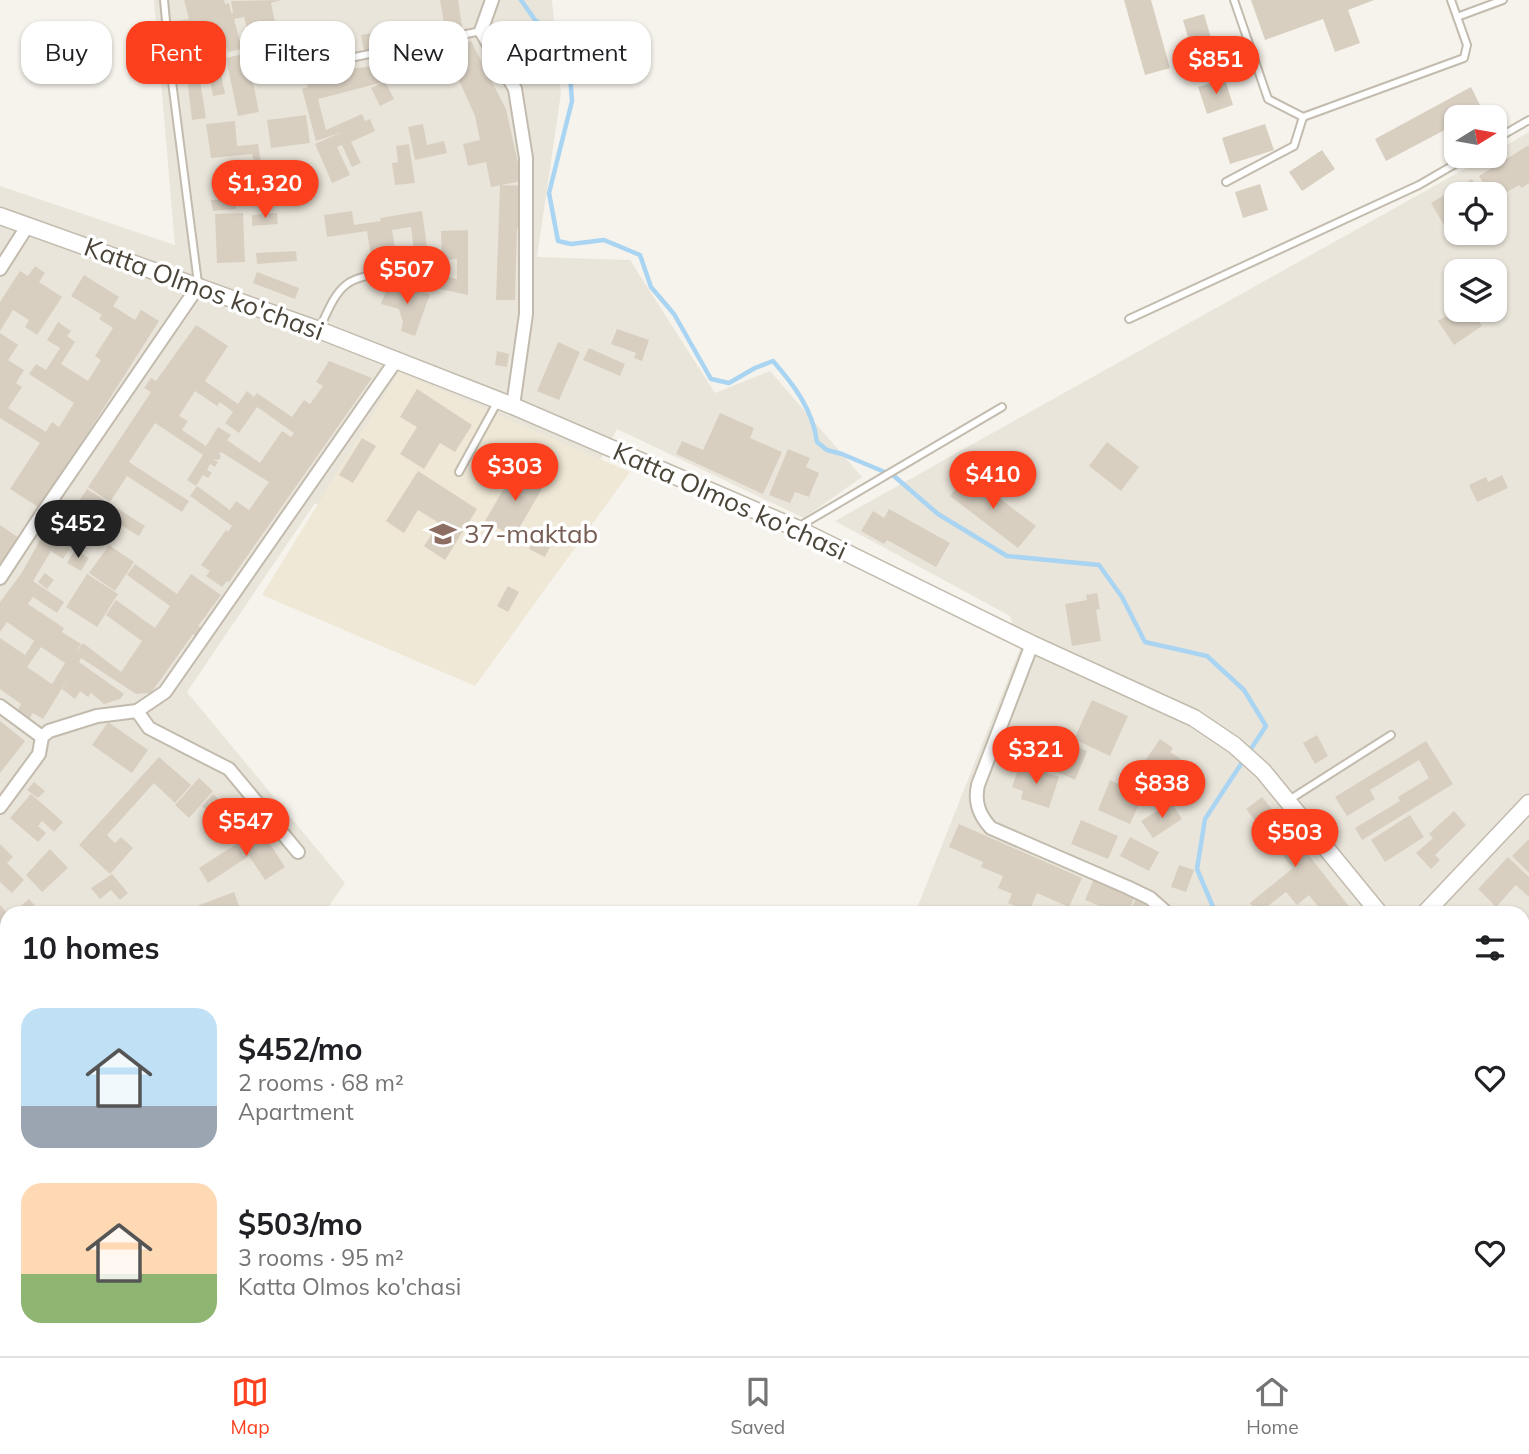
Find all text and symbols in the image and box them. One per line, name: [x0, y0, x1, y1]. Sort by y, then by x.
chip: Buy: [21, 21, 112, 84]
chip: Rent: [126, 21, 226, 84]
chip: Filters: [240, 21, 355, 84]
chip: New: [369, 21, 468, 84]
chip: Apartment: [482, 21, 651, 84]
pin: $851: [1175, 36, 1257, 96]
text: $851: [1188, 44, 1244, 73]
north arrow: [1444, 105, 1507, 168]
map controls: [1444, 105, 1507, 322]
pin: $1,320: [208, 160, 322, 220]
text: $1,320: [228, 168, 302, 197]
button: locate: [1444, 182, 1507, 245]
street label: Katta Olmos ko'chasi: [80, 230, 328, 347]
pin: $507: [366, 246, 448, 306]
text: $507: [379, 254, 435, 283]
button: layers: [1444, 259, 1507, 322]
street label: Katta Olmos ko'chasi: [608, 434, 852, 567]
pin: $303: [474, 444, 556, 503]
text: $303: [487, 451, 543, 480]
pin: $410: [952, 452, 1034, 511]
text: $410: [965, 459, 1021, 488]
pin: $452: [37, 500, 119, 560]
text: $452: [50, 508, 106, 537]
place label: 37-maktab: [464, 517, 598, 550]
school or university icon: 37-maktab: [428, 519, 458, 549]
pin: $321: [995, 726, 1077, 786]
text: $321: [1008, 734, 1064, 763]
pin: $838: [1121, 760, 1203, 820]
text: $838: [1134, 768, 1190, 797]
pin: $547: [205, 798, 287, 858]
text: $547: [218, 806, 274, 835]
pin: $503: [1254, 810, 1336, 869]
text: $503: [1267, 817, 1323, 846]
text: 10 homes: [21, 929, 160, 967]
icon: filters: [1471, 929, 1509, 967]
text: $452/mo: [238, 1030, 362, 1068]
icon: home: [77, 1036, 161, 1120]
icon: heart: [1471, 1059, 1509, 1097]
text: 2 rooms · 68 m²: [238, 1068, 404, 1097]
text: Apartment: [238, 1097, 354, 1126]
text: $503/mo: [238, 1205, 362, 1243]
icon: home: [77, 1211, 161, 1295]
icon: heart: [1471, 1234, 1509, 1272]
text: 3 rooms · 95 m²: [238, 1243, 404, 1272]
text: Katta Olmos ko'chasi: [238, 1272, 461, 1301]
tab: Map: [230, 1373, 270, 1439]
tab: Saved: [730, 1373, 785, 1439]
tab: Home: [1246, 1373, 1299, 1439]

